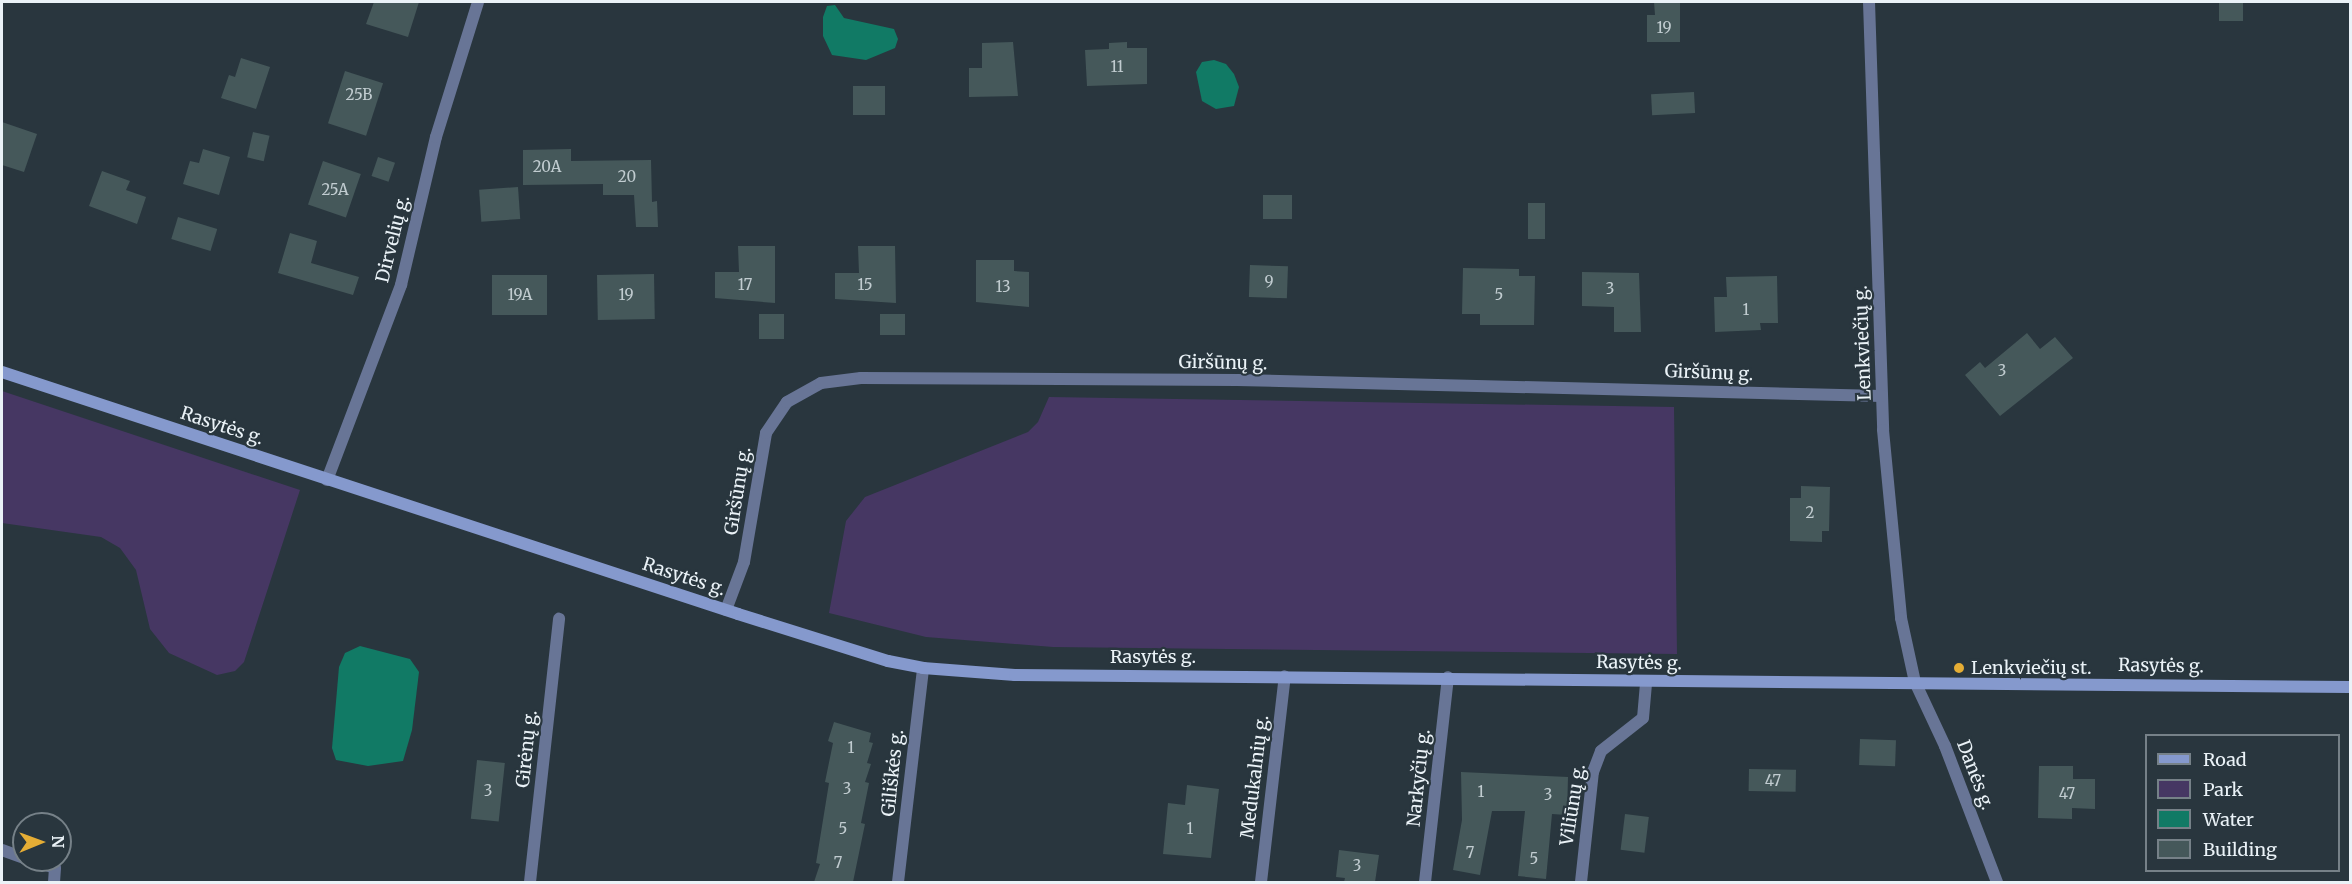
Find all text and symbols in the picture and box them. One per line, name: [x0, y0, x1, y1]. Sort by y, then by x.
house number: 19: [1656, 19, 1672, 37]
house number: 11: [1110, 58, 1124, 76]
house number: 25B: [346, 86, 372, 104]
house number: 20A: [533, 158, 561, 176]
house number: 20: [618, 168, 636, 186]
house number: 25A: [321, 181, 349, 199]
street label: Dirvelių g.: [372, 193, 414, 285]
house number: 9: [1264, 273, 1274, 291]
house number: 17: [738, 276, 752, 294]
house number: 15: [857, 276, 873, 294]
house number: 13: [996, 278, 1010, 296]
house number: 3: [1606, 280, 1614, 298]
street label: Lenkviečių g.: [1850, 285, 1876, 401]
house number: 19A: [508, 286, 532, 304]
house number: 19: [618, 286, 634, 304]
house number: 5: [1495, 286, 1503, 304]
house number: 1: [1743, 301, 1749, 319]
street label: Giršūnų g.: [1178, 351, 1268, 375]
street label: Giršūnų g.: [1664, 361, 1754, 385]
house number: 3: [1998, 362, 2006, 380]
street label: Rasytės g.: [178, 402, 266, 450]
street label: Giršūnų g.: [720, 445, 756, 537]
house number: 2: [1806, 504, 1814, 522]
street label: Rasytės g.: [640, 553, 728, 601]
street label: Rasytės g.: [1110, 646, 1196, 668]
street label: Rasytės g.: [1596, 651, 1682, 675]
street label: Rasytės g.: [2118, 654, 2204, 678]
place label: Lenkviečių st.: [1971, 657, 2092, 679]
marker: Lenkviečių st.: [1952, 661, 1966, 675]
street label: Girėnų g.: [512, 709, 542, 789]
street label: Medukalnių g.: [1237, 714, 1273, 840]
street label: Giliškės g.: [878, 728, 908, 818]
street label: Narkyčių g.: [1403, 728, 1435, 828]
legend: [2145, 734, 2340, 872]
street label: Danės g.: [1952, 737, 1998, 813]
house number: 1: [848, 739, 854, 757]
text: Road: [2203, 748, 2247, 771]
street label: Viliūnų g.: [1556, 763, 1590, 847]
house number: 47: [1765, 772, 1781, 790]
text: Park: [2203, 778, 2243, 801]
house number: 3: [843, 780, 851, 798]
house number: 3: [484, 782, 492, 800]
house number: 1: [1478, 783, 1484, 801]
house number: 47: [2059, 785, 2075, 803]
house number: 3: [1544, 786, 1552, 804]
text: Water: [2203, 808, 2254, 831]
north arrow: [12, 812, 72, 872]
house number: 5: [839, 820, 847, 838]
house number: 1: [1187, 820, 1193, 838]
text: N: [48, 835, 68, 848]
text: Building: [2203, 838, 2277, 861]
house number: 7: [1466, 844, 1474, 862]
house number: 5: [1530, 850, 1538, 868]
house number: 7: [834, 854, 842, 872]
house number: 3: [1353, 857, 1361, 875]

